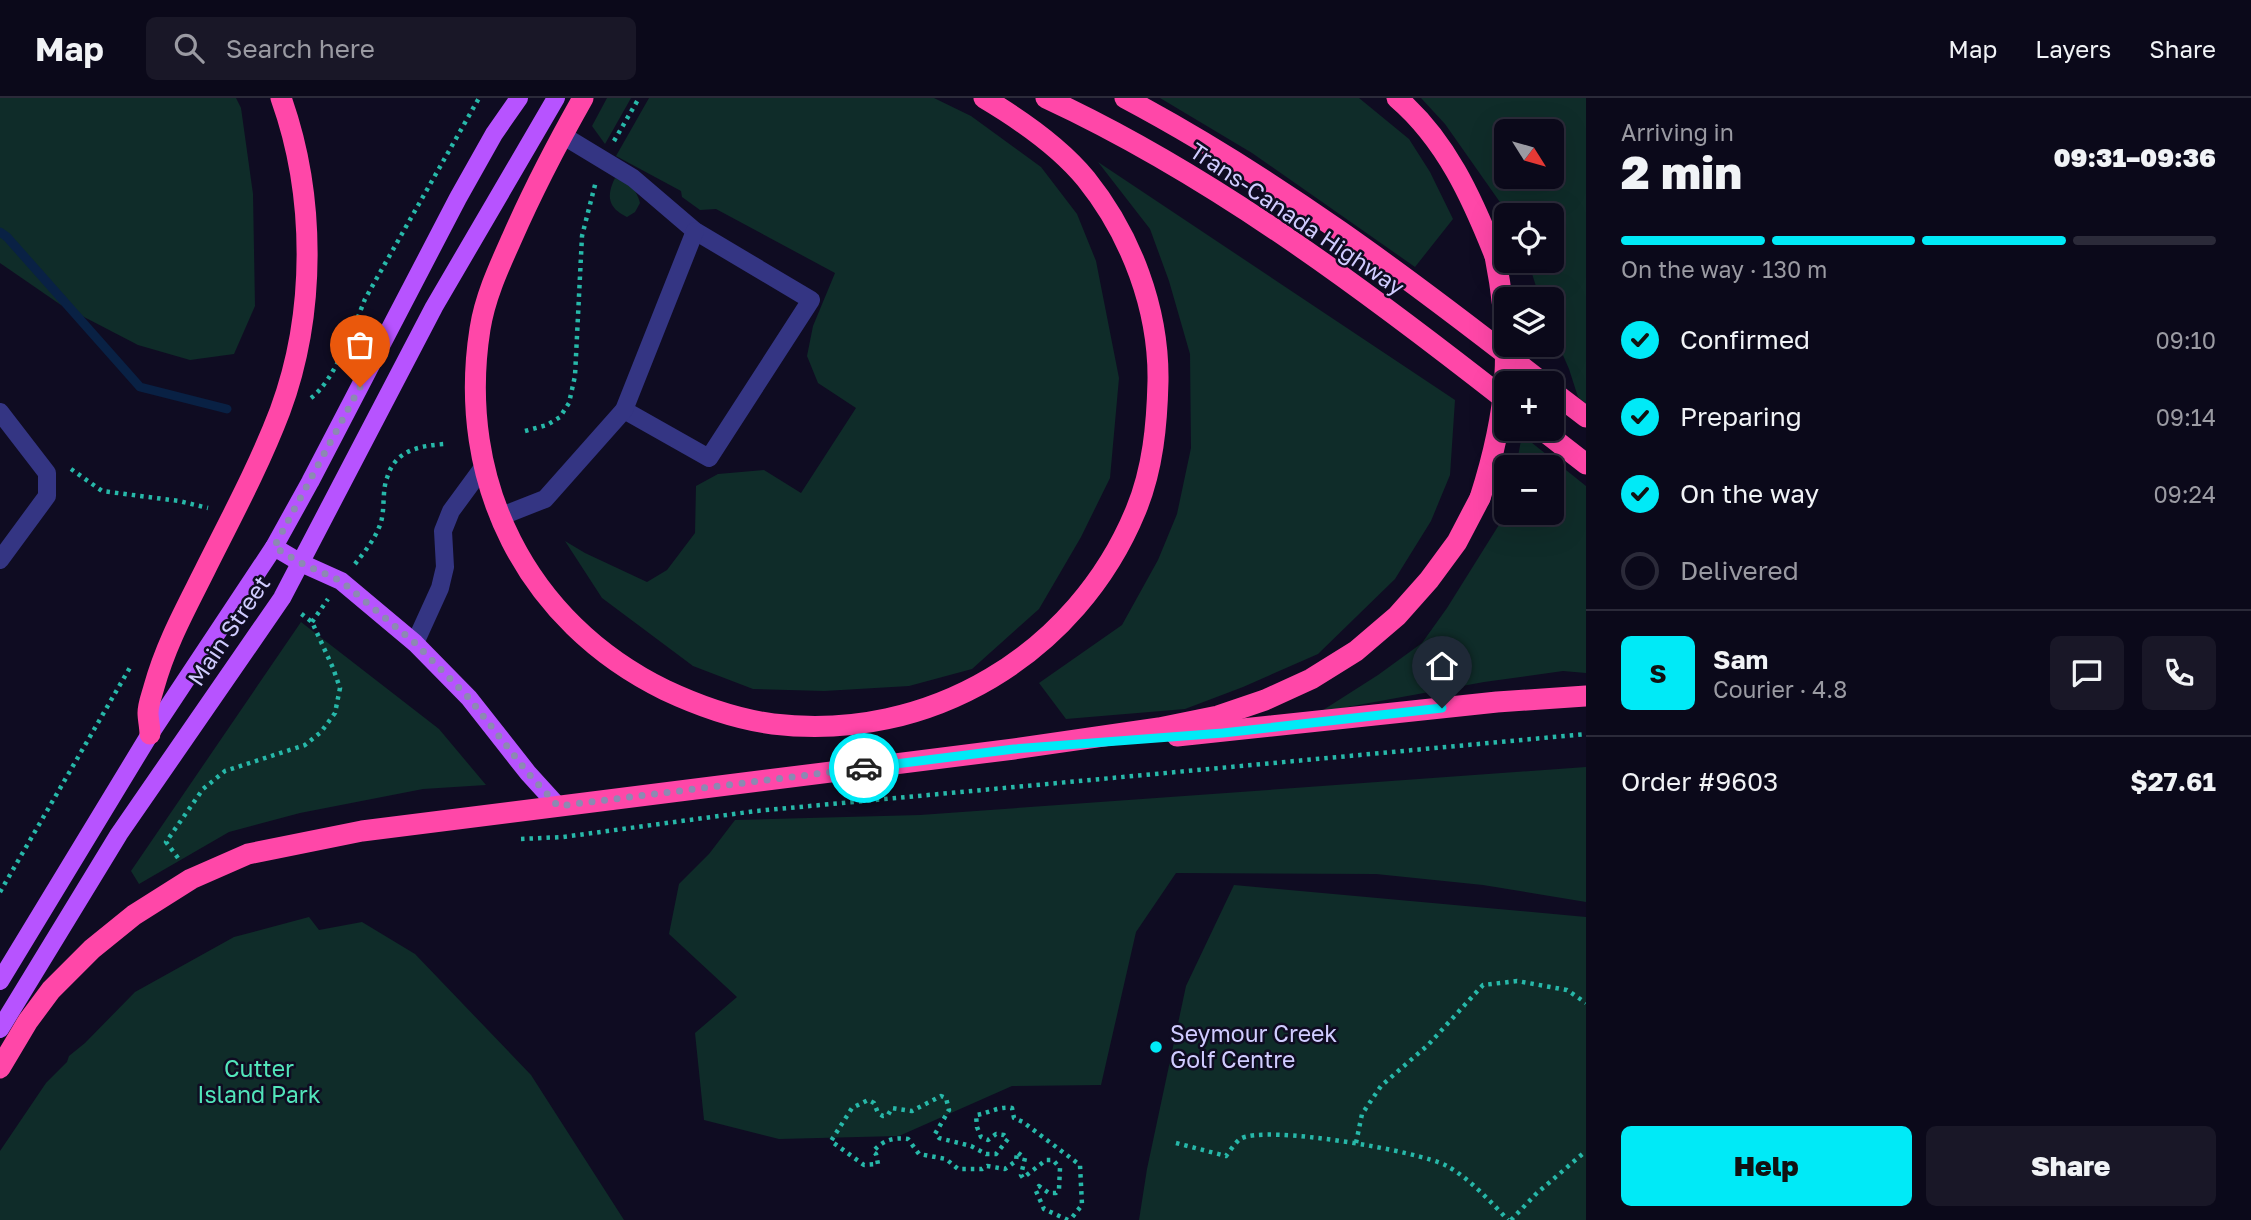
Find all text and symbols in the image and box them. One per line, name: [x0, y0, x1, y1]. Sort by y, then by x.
search box: [146, 17, 636, 80]
text: Map: [35, 29, 104, 68]
icon: search: [170, 29, 208, 67]
text: Search here: [226, 33, 375, 64]
text: Map: [1948, 34, 1997, 63]
text: Layers: [2035, 34, 2111, 63]
text: Share: [2149, 34, 2216, 63]
text: Arriving in: [1621, 118, 1734, 146]
north arrow: [1494, 119, 1564, 189]
map controls: [1494, 119, 1564, 525]
street label: Trans-Canada Highway: [1185, 136, 1410, 301]
text: 09:31–09:36: [2053, 142, 2216, 173]
text: 2 min: [1621, 144, 1742, 199]
button: locate: [1494, 203, 1564, 273]
text: On the way · 130 m: [1621, 255, 1827, 283]
button: layers: [1494, 287, 1564, 357]
pin: [330, 315, 390, 387]
icon: check: [1621, 321, 1659, 359]
text: Confirmed: [1680, 324, 1810, 355]
icon: bag: [341, 326, 379, 364]
text: 09:10: [2156, 326, 2216, 354]
button: +: [1494, 371, 1564, 441]
icon: check: [1621, 398, 1659, 436]
text: Preparing: [1680, 401, 1802, 432]
text: 09:14: [2156, 403, 2216, 431]
button: −: [1494, 455, 1564, 525]
icon: check: [1621, 475, 1659, 513]
text: On the way: [1680, 478, 1819, 509]
text: 09:24: [2154, 480, 2216, 508]
text: Delivered: [1680, 555, 1799, 586]
street label: Main Street: [181, 570, 275, 691]
pin: [1412, 636, 1472, 708]
button: chat: [2050, 636, 2124, 710]
button: phone: [2142, 636, 2216, 710]
text: Sam: [1713, 644, 1768, 675]
icon: home: [1423, 647, 1461, 685]
text: S: [1649, 658, 1667, 689]
text: Courier · 4.8: [1713, 675, 1847, 703]
courier: [829, 733, 899, 803]
icon: car: [845, 749, 883, 787]
text: Order #9603: [1621, 766, 1778, 797]
text: $27.61: [2130, 766, 2216, 797]
place label: Seymour Creek Golf Centre: [1170, 1019, 1337, 1073]
marker: Seymour Creek Golf Centre: [1148, 1039, 1164, 1055]
park label: Cutter Island Park: [197, 1054, 321, 1108]
button: Help: [1621, 1126, 1912, 1206]
button: Share: [1926, 1126, 2216, 1206]

